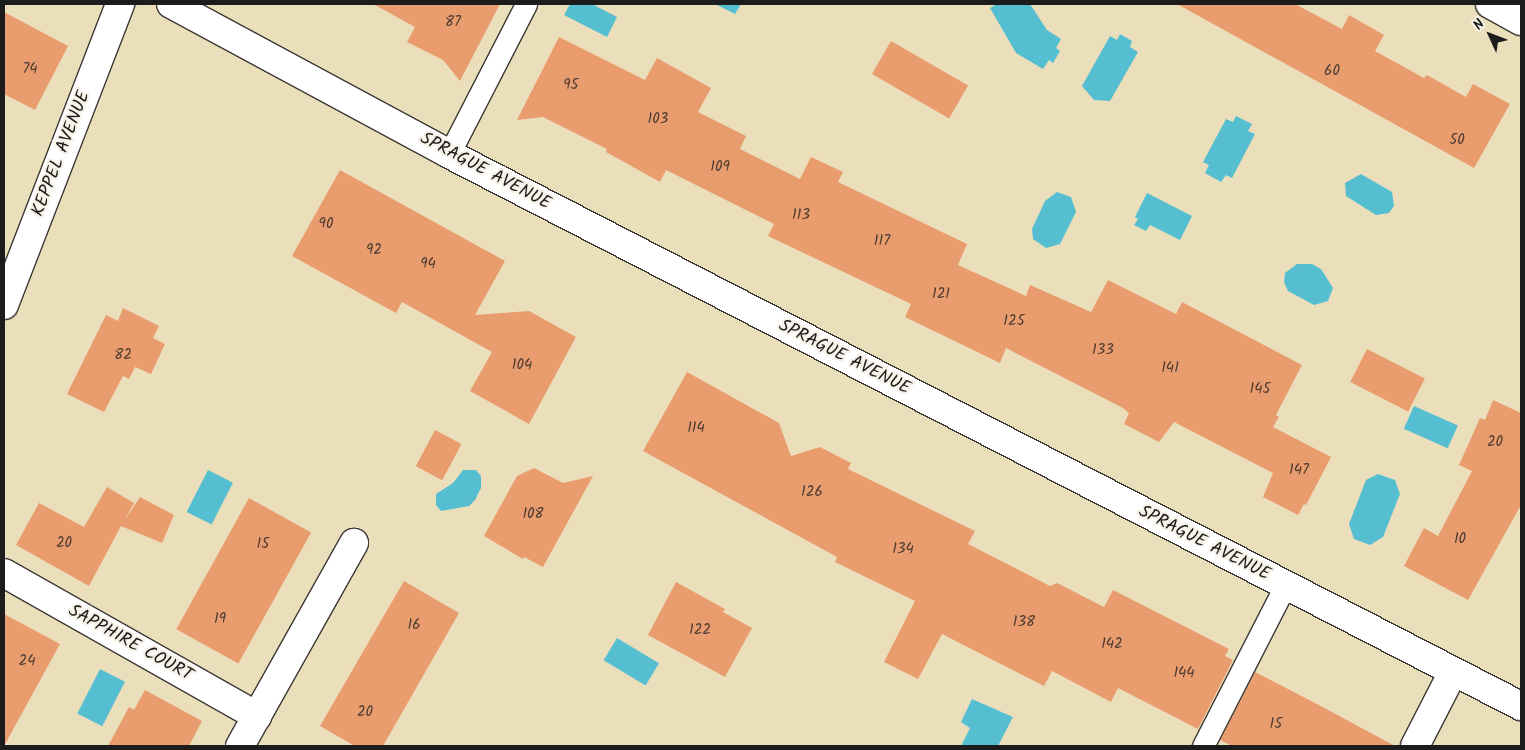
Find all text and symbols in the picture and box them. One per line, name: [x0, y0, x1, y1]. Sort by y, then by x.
north arrow: [1465, 10, 1515, 60]
house number: 87: [445, 14, 461, 32]
text: N: [1468, 14, 1490, 36]
house number: 74: [22, 61, 38, 79]
house number: 60: [1324, 63, 1340, 81]
house number: 95: [563, 77, 579, 95]
street label: KEPPEL AVENUE: [28, 88, 96, 220]
house number: 103: [648, 111, 668, 129]
street label: SPRAGUE AVENUE: [416, 128, 554, 216]
house number: 50: [1449, 132, 1465, 150]
house number: 109: [710, 159, 730, 177]
house number: 113: [792, 207, 810, 225]
house number: 90: [319, 216, 333, 234]
house number: 117: [874, 233, 890, 251]
house number: 92: [366, 242, 382, 260]
house number: 94: [420, 256, 436, 274]
house number: 121: [932, 286, 950, 304]
house number: 125: [1003, 313, 1025, 331]
street label: SPRAGUE AVENUE: [775, 316, 913, 400]
house number: 133: [1092, 342, 1114, 360]
house number: 82: [114, 347, 132, 365]
house number: 104: [512, 357, 532, 375]
house number: 141: [1161, 360, 1179, 378]
house number: 145: [1249, 381, 1271, 399]
house number: 114: [687, 420, 705, 438]
house number: 20: [1487, 434, 1503, 452]
house number: 147: [1289, 462, 1309, 480]
house number: 126: [801, 484, 823, 502]
street label: SPRAGUE AVENUE: [1135, 502, 1273, 586]
house number: 108: [522, 506, 544, 524]
house number: 10: [1454, 531, 1466, 549]
house number: 20: [56, 535, 72, 553]
house number: 15: [257, 536, 269, 554]
house number: 134: [892, 541, 914, 559]
street label: SAPPHIRE COURT: [64, 601, 196, 687]
house number: 19: [214, 611, 226, 629]
house number: 138: [1013, 614, 1035, 632]
house number: 16: [407, 617, 421, 635]
house number: 122: [689, 622, 711, 640]
house number: 142: [1101, 636, 1123, 654]
house number: 24: [19, 653, 35, 671]
house number: 144: [1173, 665, 1195, 683]
house number: 20: [357, 704, 373, 722]
house number: 15: [1270, 716, 1282, 734]

